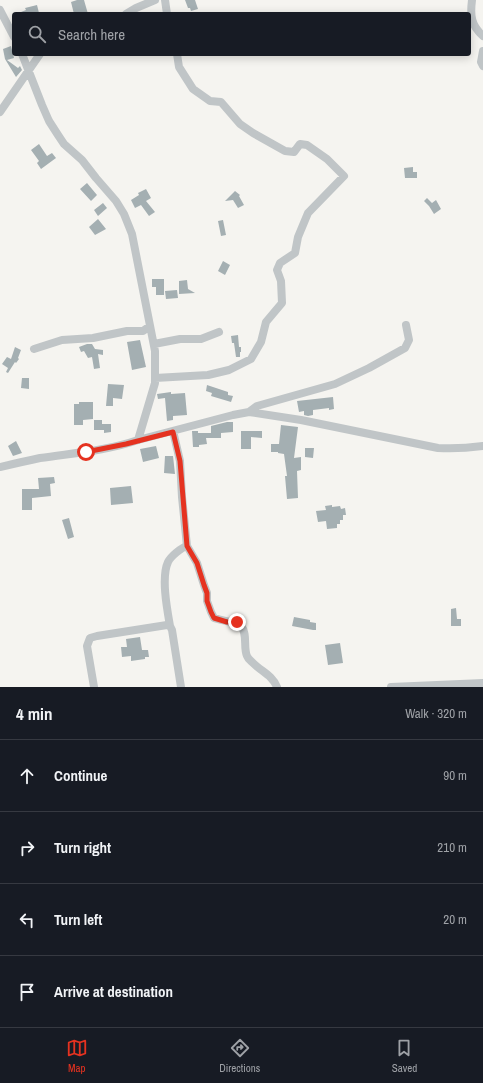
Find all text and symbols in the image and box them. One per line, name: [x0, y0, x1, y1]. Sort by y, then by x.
search box: [12, 12, 471, 56]
icon: search: [26, 23, 48, 45]
text: Search here: [58, 24, 125, 45]
route start: [77, 443, 95, 461]
route end: [228, 613, 246, 631]
text: 4 min: [16, 702, 52, 725]
text: Walk · 320 m: [405, 705, 467, 722]
icon: ahead: [16, 765, 38, 787]
text: Continue: [54, 765, 107, 786]
text: 90 m: [443, 767, 467, 784]
icon: right: [16, 837, 38, 859]
text: Turn right: [54, 837, 111, 858]
text: 210 m: [437, 839, 467, 856]
icon: left: [16, 909, 38, 931]
text: Turn left: [54, 909, 102, 930]
text: 20 m: [443, 911, 467, 928]
icon: arrive: [16, 981, 38, 1003]
text: Arrive at destination: [54, 981, 173, 1002]
tab: Map: [66, 1037, 88, 1075]
tab: Directions: [219, 1037, 260, 1075]
tab: Saved: [392, 1037, 417, 1075]

